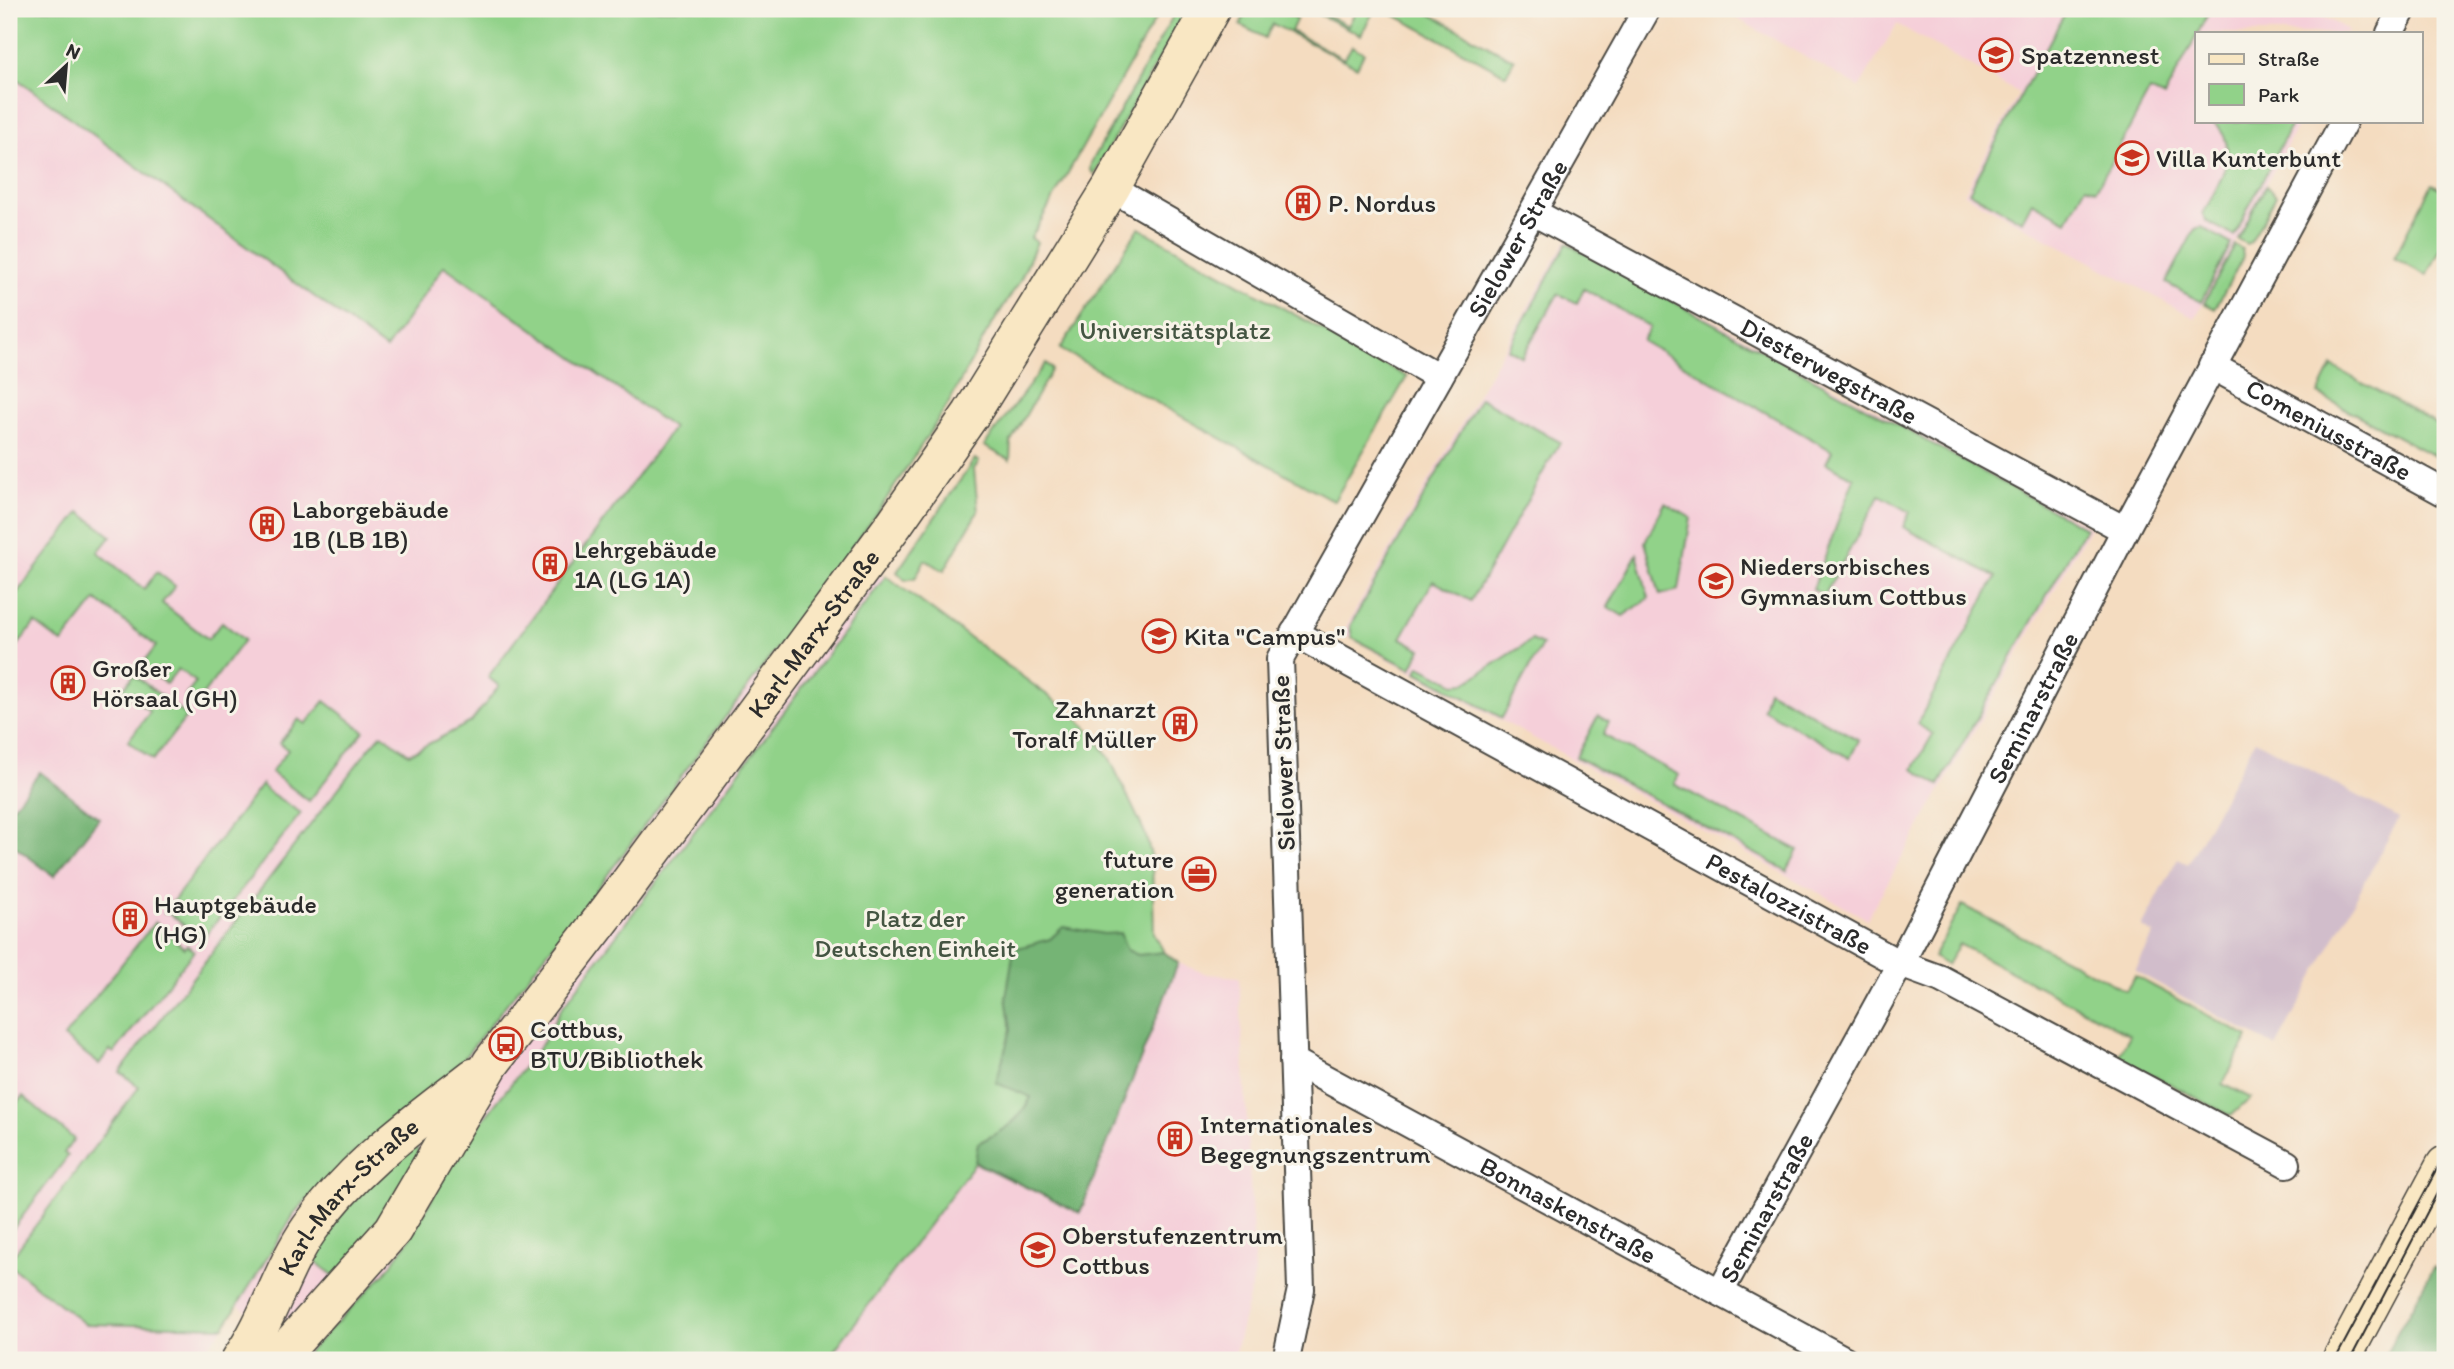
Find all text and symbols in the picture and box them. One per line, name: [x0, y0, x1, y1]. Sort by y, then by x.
north arrow: [32, 32, 102, 102]
legend: [2195, 32, 2422, 122]
school or university icon: Spatzennest: [1977, 36, 2015, 74]
text: N: [62, 38, 84, 64]
place label: Spatzennest: [2021, 39, 2160, 71]
text: Straße: [2258, 46, 2319, 71]
text: Park: [2258, 82, 2300, 107]
school or university icon: Villa Kunterbunt: [2113, 139, 2151, 177]
place label: Villa Kunterbunt: [2156, 142, 2341, 174]
street label: Sielower Straße: [1460, 154, 1575, 323]
building icon: P. Nordus: [1284, 184, 1322, 222]
place label: P. Nordus: [1328, 187, 1436, 219]
street label: Diesterwegstraße: [1735, 310, 1923, 432]
park label: Universitätsplatz: [1079, 314, 1271, 346]
street label: Comeniusstraße: [2240, 372, 2417, 488]
place label: Laborgebäude 1B (LB 1B): [292, 493, 449, 555]
building icon: Laborgebäude 1B (LB 1B): [248, 505, 286, 543]
place label: Lehrgebäude 1A (LG 1A): [574, 533, 717, 595]
street label: Karl-Marx-Straße: [740, 543, 886, 724]
building icon: Lehrgebäude 1A (LG 1A): [531, 545, 569, 583]
place label: Niedersorbisches Gymnasium Cottbus: [1740, 550, 1967, 612]
school or university icon: Niedersorbisches Gymnasium Cottbus: [1697, 562, 1735, 600]
school or university icon: Kita "Campus": [1140, 617, 1178, 655]
place label: Kita "Campus": [1184, 620, 1345, 652]
street label: Seminarstraße: [1980, 626, 2086, 789]
place label: Großer Hörsaal (GH): [92, 652, 238, 714]
building icon: Großer Hörsaal (GH): [49, 664, 87, 702]
street label: Sielower Straße: [1264, 675, 1302, 851]
place label: Zahnarzt Toralf Müller: [1012, 693, 1157, 755]
building icon: Zahnarzt Toralf Müller: [1161, 705, 1199, 743]
place label: future generation: [1055, 843, 1174, 905]
street label: Pestalozzistraße: [1700, 845, 1878, 962]
office icon: future generation: [1180, 855, 1218, 893]
place label: Hauptgebäude (HG): [154, 888, 317, 950]
building icon: Hauptgebäude (HG): [111, 900, 149, 938]
park label: Platz der Deutschen Einheit: [814, 902, 1016, 964]
place label: Cottbus, BTU/Bibliothek: [530, 1013, 703, 1075]
bus stop icon: Cottbus, BTU/Bibliothek: [487, 1025, 525, 1063]
place label: Internationales Begegnungszentrum: [1200, 1108, 1431, 1170]
street label: Karl-Marx-Straße: [270, 1110, 425, 1281]
building icon: Internationales Begegnungszentrum: [1156, 1120, 1194, 1158]
street label: Seminarstraße: [1712, 1127, 1820, 1289]
street label: Bonnaskenstraße: [1474, 1149, 1662, 1271]
place label: Oberstufenzentrum Cottbus: [1062, 1219, 1283, 1281]
school or university icon: Oberstufenzentrum Cottbus: [1019, 1231, 1057, 1269]

